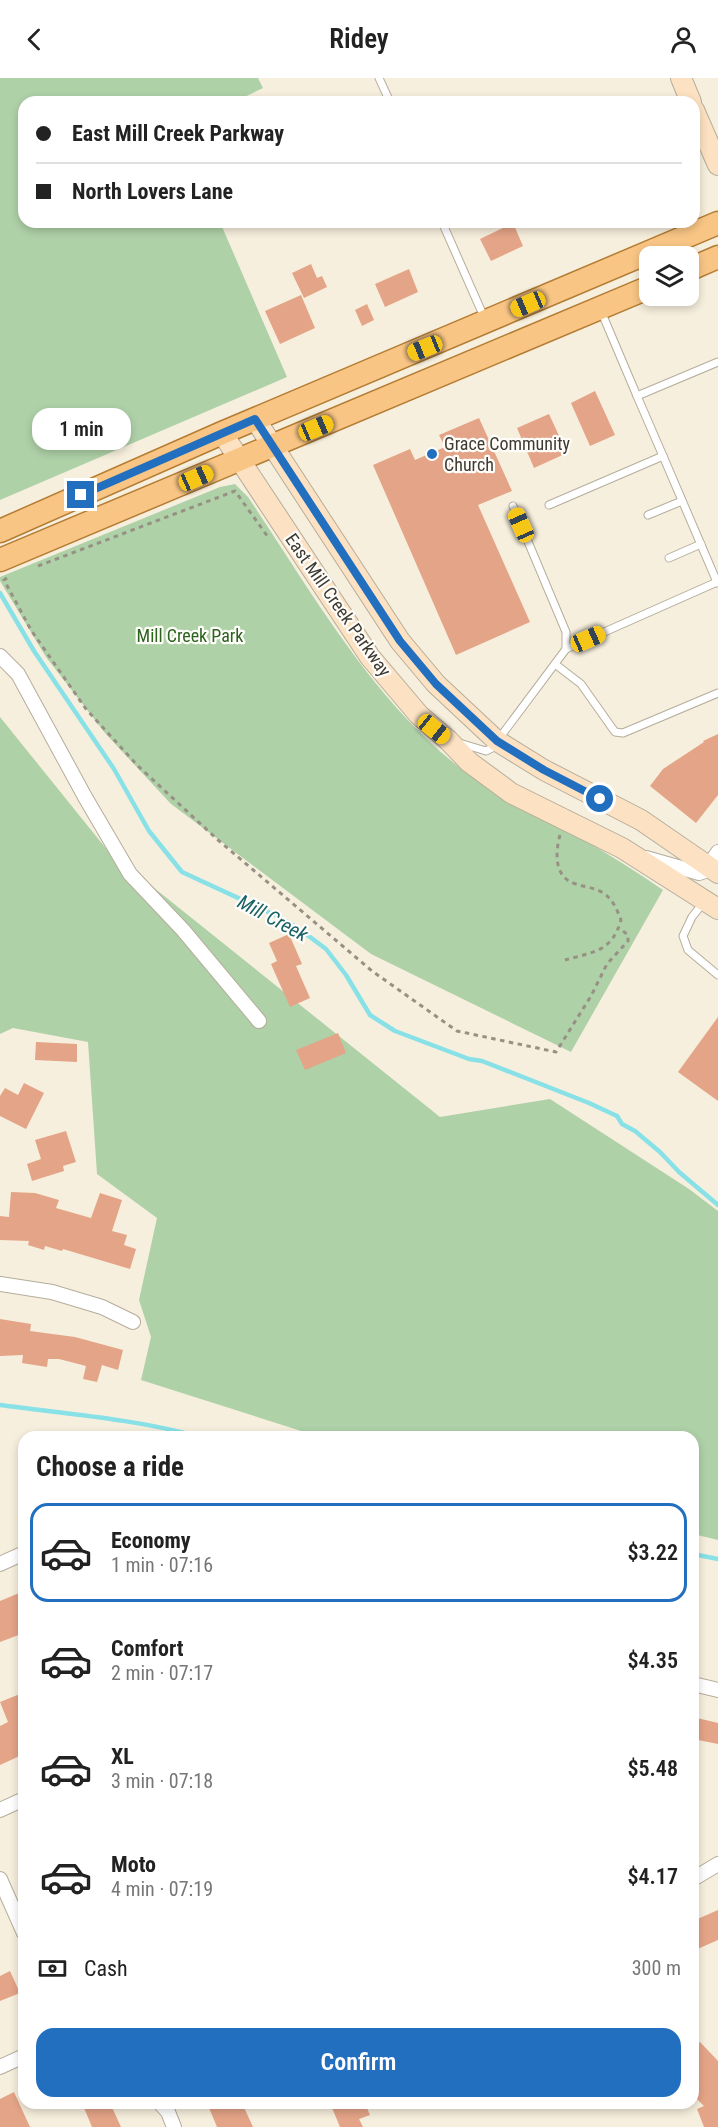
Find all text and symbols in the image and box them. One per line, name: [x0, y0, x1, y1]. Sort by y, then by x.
icon: back: [18, 23, 51, 56]
text: Ridey: [329, 23, 389, 55]
icon: person: [667, 23, 700, 56]
text: East Mill Creek Parkway: [72, 121, 284, 146]
text: North Lovers Lane: [72, 179, 233, 204]
map controls: [639, 246, 699, 306]
button: layers: [639, 246, 699, 306]
car: [508, 289, 548, 319]
car: [405, 333, 445, 363]
callout: 1 min: [32, 408, 130, 450]
car: [296, 413, 336, 443]
text: 1 min: [59, 417, 104, 441]
place label: Grace Community Church: [444, 433, 570, 475]
marker: Grace Community Church: [425, 447, 439, 461]
car: [176, 462, 216, 494]
route end: [67, 481, 94, 508]
car: [505, 505, 537, 545]
street label: East Mill Creek Parkway: [281, 529, 396, 681]
car: [568, 623, 608, 655]
park label: Mill Creek Park: [137, 625, 243, 646]
car: [414, 711, 454, 747]
route start: [586, 785, 613, 812]
water label: Mill Creek: [234, 890, 313, 947]
text: Choose a ride: [36, 1451, 184, 1483]
icon: car: [39, 1526, 93, 1580]
text: Economy: [111, 1528, 191, 1553]
text: $3.22: [627, 1540, 678, 1565]
text: 1 min · 07:16: [111, 1553, 213, 1577]
icon: car: [39, 1634, 93, 1688]
text: Comfort: [111, 1636, 184, 1661]
text: $4.35: [627, 1648, 678, 1673]
text: 2 min · 07:17: [111, 1661, 213, 1685]
icon: car: [39, 1742, 93, 1796]
text: XL: [111, 1744, 134, 1769]
text: $5.48: [627, 1756, 678, 1781]
text: 3 min · 07:18: [111, 1769, 213, 1793]
icon: car: [39, 1850, 93, 1904]
text: Moto: [111, 1852, 156, 1877]
text: $4.17: [627, 1864, 678, 1889]
text: 4 min · 07:19: [111, 1877, 213, 1901]
icon: cash: [36, 1952, 69, 1985]
text: Cash: [84, 1956, 128, 1981]
text: 300 m: [632, 1956, 681, 1980]
button: Confirm: [36, 2028, 681, 2097]

